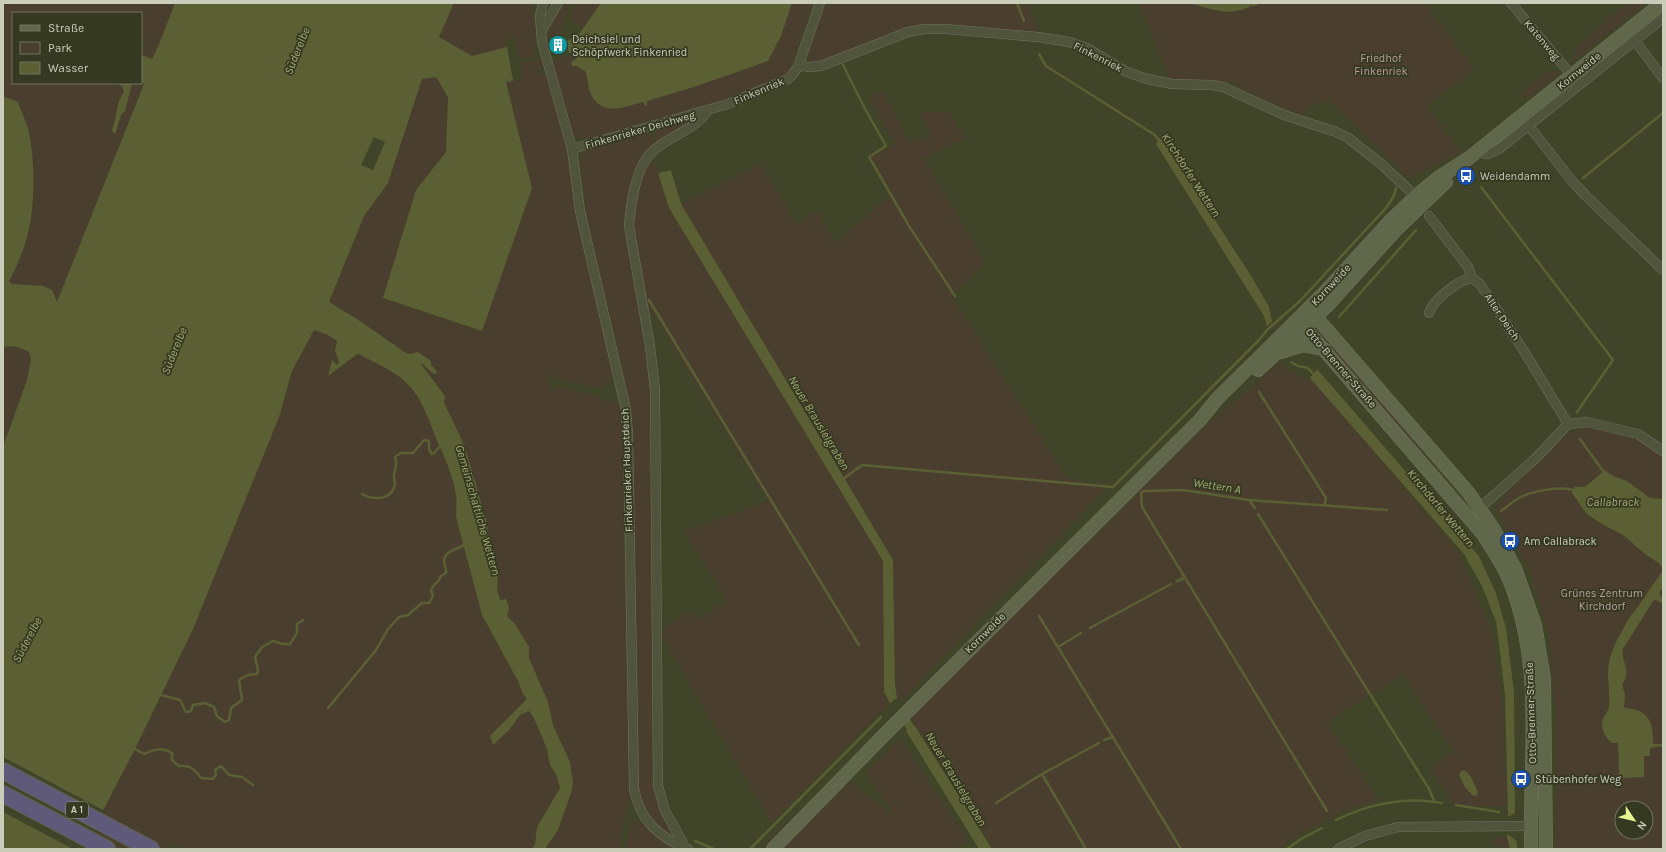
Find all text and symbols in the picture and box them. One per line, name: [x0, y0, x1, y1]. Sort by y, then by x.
legend: [12, 12, 142, 84]
street label: Katenweg: [1521, 17, 1563, 64]
text: Straße: [48, 21, 84, 35]
water label: Süderelbe: [281, 25, 313, 77]
place label: Deichsiel und Schöpfwerk Finkenried: [572, 33, 687, 59]
building icon: Deichsiel und Schöpfwerk Finkenried: [547, 34, 569, 56]
street label: Finkenriek: [1071, 39, 1125, 75]
text: Park: [48, 41, 73, 55]
street label: Kornweide: [1555, 49, 1604, 93]
park label: Friedhof Finkenriek: [1354, 52, 1408, 78]
text: Wasser: [48, 61, 89, 75]
street label: Finkenriek: [732, 75, 786, 107]
street label: Finkenrieker Deichweg: [583, 108, 697, 152]
water label: Kirchdorfer Wettern: [1159, 130, 1223, 220]
bus stop icon: Weidendamm: [1455, 165, 1477, 187]
place label: Weidendamm: [1480, 170, 1550, 183]
street label: Kornweide: [1308, 261, 1354, 309]
street label: Alter Deich: [1481, 291, 1523, 343]
water label: Süderelbe: [158, 325, 190, 377]
street label: Otto-Brenner-Straße: [1303, 325, 1379, 411]
water label: Neuer Brausielgraben: [785, 373, 853, 473]
street label: Finkenrieker Hauptdeich: [618, 408, 636, 532]
water label: Gemeinschaftliche Wettern: [453, 443, 503, 577]
water label: Kirchdorfer Wettern: [1404, 466, 1478, 550]
water label: Wettern A: [1192, 475, 1242, 497]
water label: Callabrack: [1587, 495, 1640, 509]
bus stop icon: Am Callabrack: [1499, 530, 1521, 552]
place label: Am Callabrack: [1524, 535, 1597, 548]
park label: Grünes Zentrum Kirchdorf: [1561, 587, 1643, 613]
street label: Kornweide: [962, 610, 1008, 656]
water label: Süderelbe: [9, 614, 45, 665]
street label: Otto-Brenner-Straße: [1523, 662, 1539, 764]
water label: Neuer Brausielgraben: [922, 729, 990, 829]
bus stop icon: Stübenhofer Weg: [1510, 768, 1532, 790]
place label: Stübenhofer Weg: [1535, 773, 1622, 786]
north arrow: [1614, 800, 1654, 840]
road number: A 1: [66, 802, 88, 818]
text: N: [1634, 818, 1649, 832]

